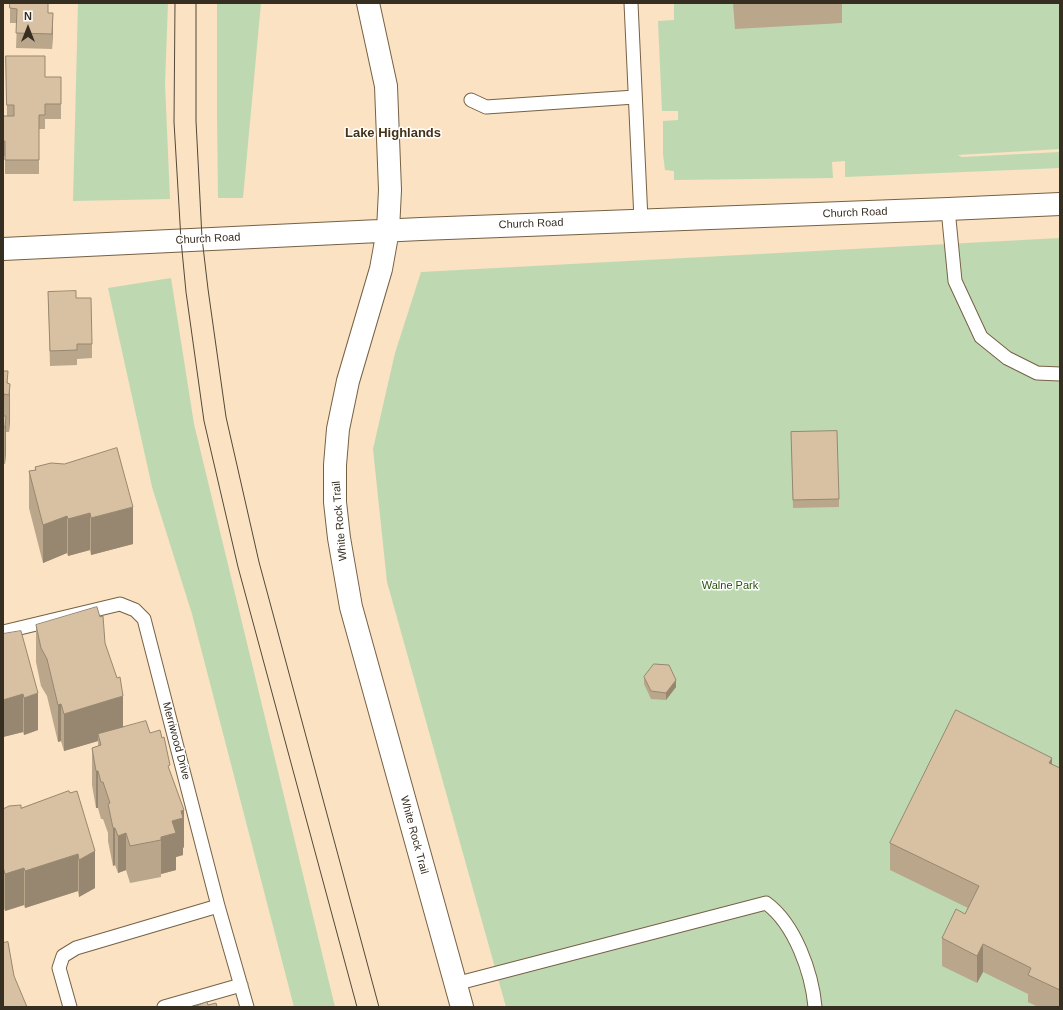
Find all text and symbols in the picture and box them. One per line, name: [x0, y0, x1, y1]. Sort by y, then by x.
north arrow: [8, 8, 48, 48]
text: N: [24, 10, 32, 22]
district label: Lake Highlands: [345, 125, 441, 141]
street label: Church Road: [822, 205, 888, 221]
street label: Church Road: [498, 216, 564, 232]
street label: Church Road: [175, 231, 241, 247]
street label: White Rock Trail: [330, 480, 350, 562]
park label: Walne Park: [702, 579, 758, 593]
street label: Merriwood Drive: [159, 701, 193, 781]
street label: White Rock Trail: [397, 795, 431, 875]

